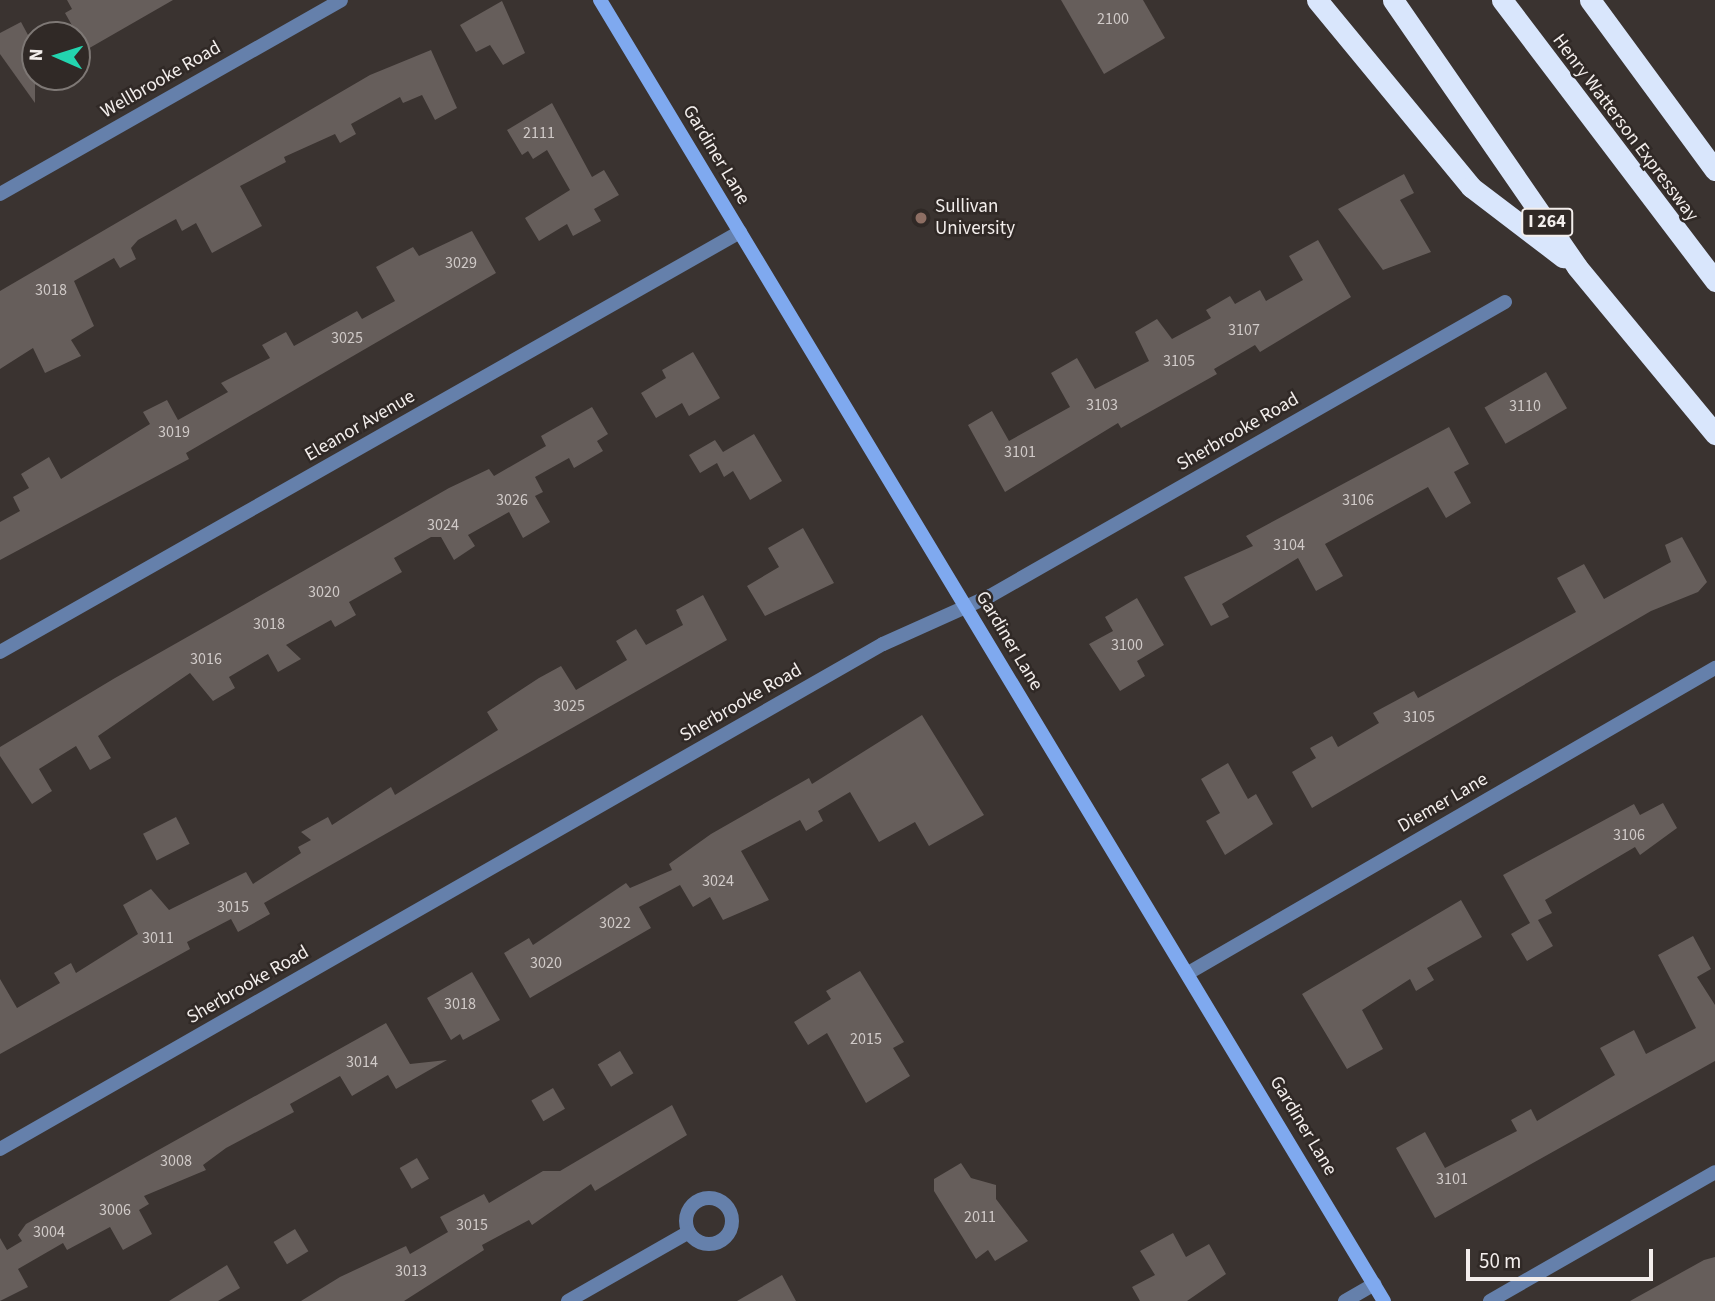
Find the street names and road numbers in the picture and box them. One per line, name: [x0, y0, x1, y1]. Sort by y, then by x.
street label: Henry Watterson Expressway: [1547, 30, 1703, 226]
street label: Wellbrooke Road: [97, 36, 225, 124]
street label: Gardiner Lane: [677, 101, 755, 209]
road number: I 264: [1521, 208, 1573, 236]
street label: Eleanor Avenue: [301, 385, 419, 467]
street label: Sherbrooke Road: [1173, 388, 1303, 476]
street label: Gardiner Lane: [970, 587, 1048, 695]
street label: Sherbrooke Road: [676, 659, 806, 747]
street label: Diemer Lane: [1394, 768, 1492, 838]
street label: Sherbrooke Road: [183, 941, 313, 1029]
street label: Gardiner Lane: [1264, 1072, 1342, 1180]

